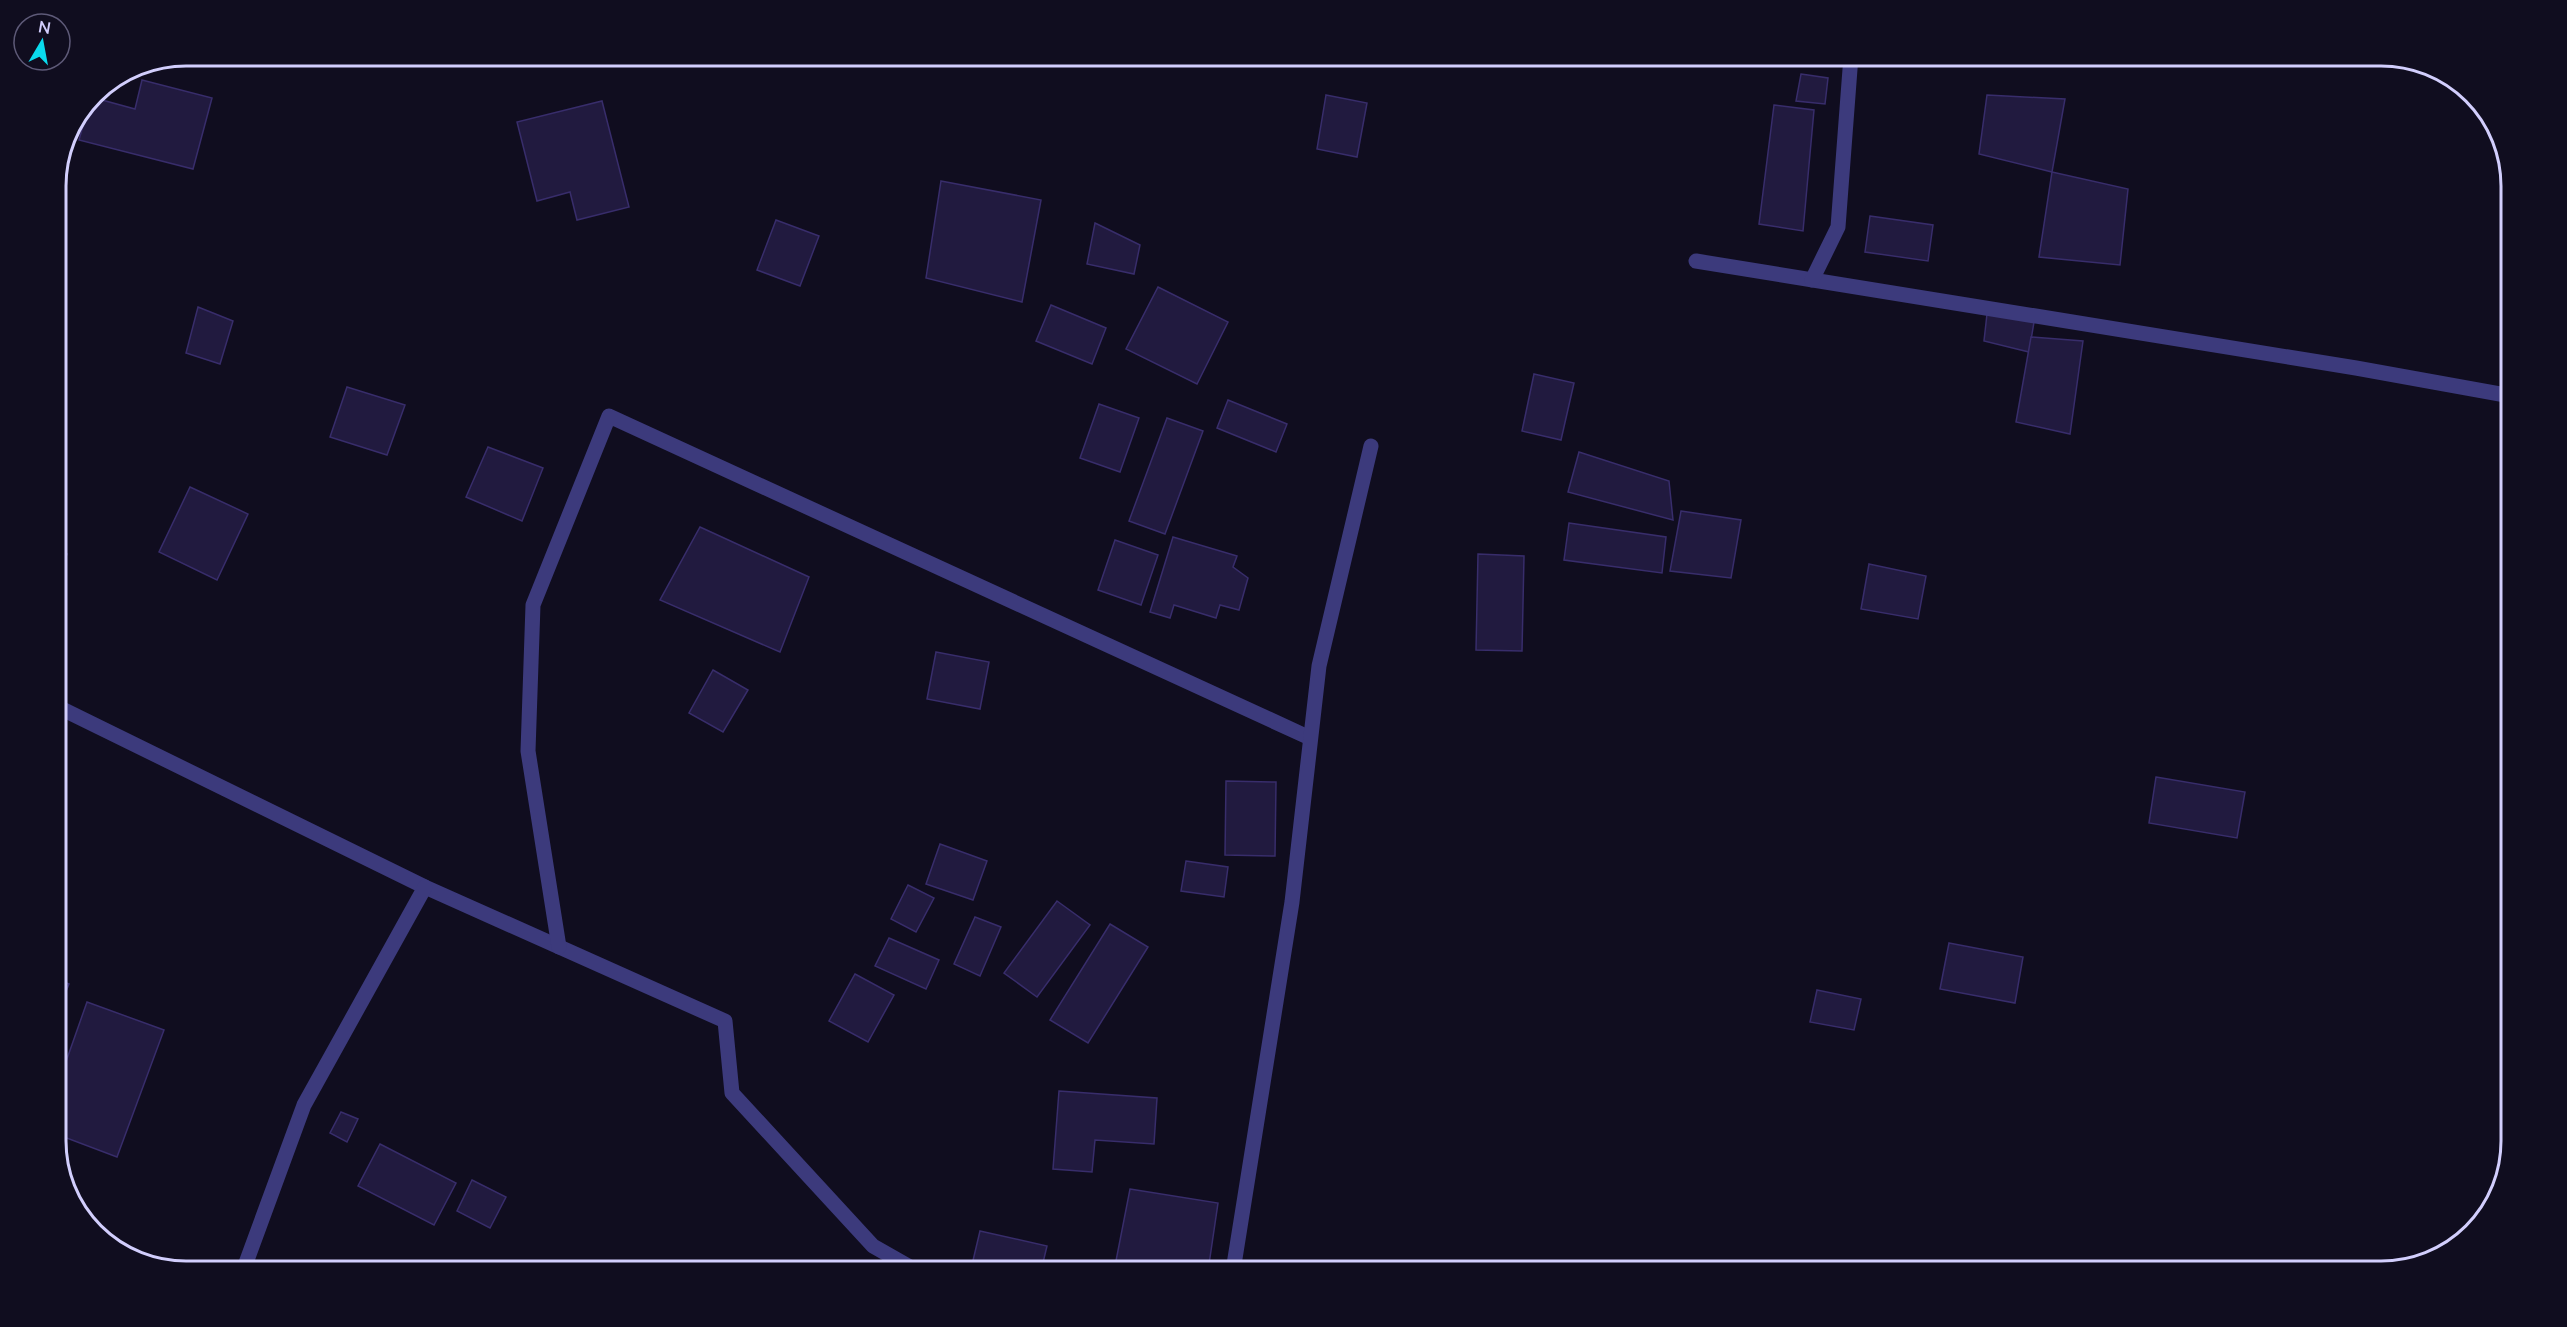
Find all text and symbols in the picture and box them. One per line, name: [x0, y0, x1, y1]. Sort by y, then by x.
north arrow: [12, 12, 72, 72]
text: N: [37, 16, 52, 37]

